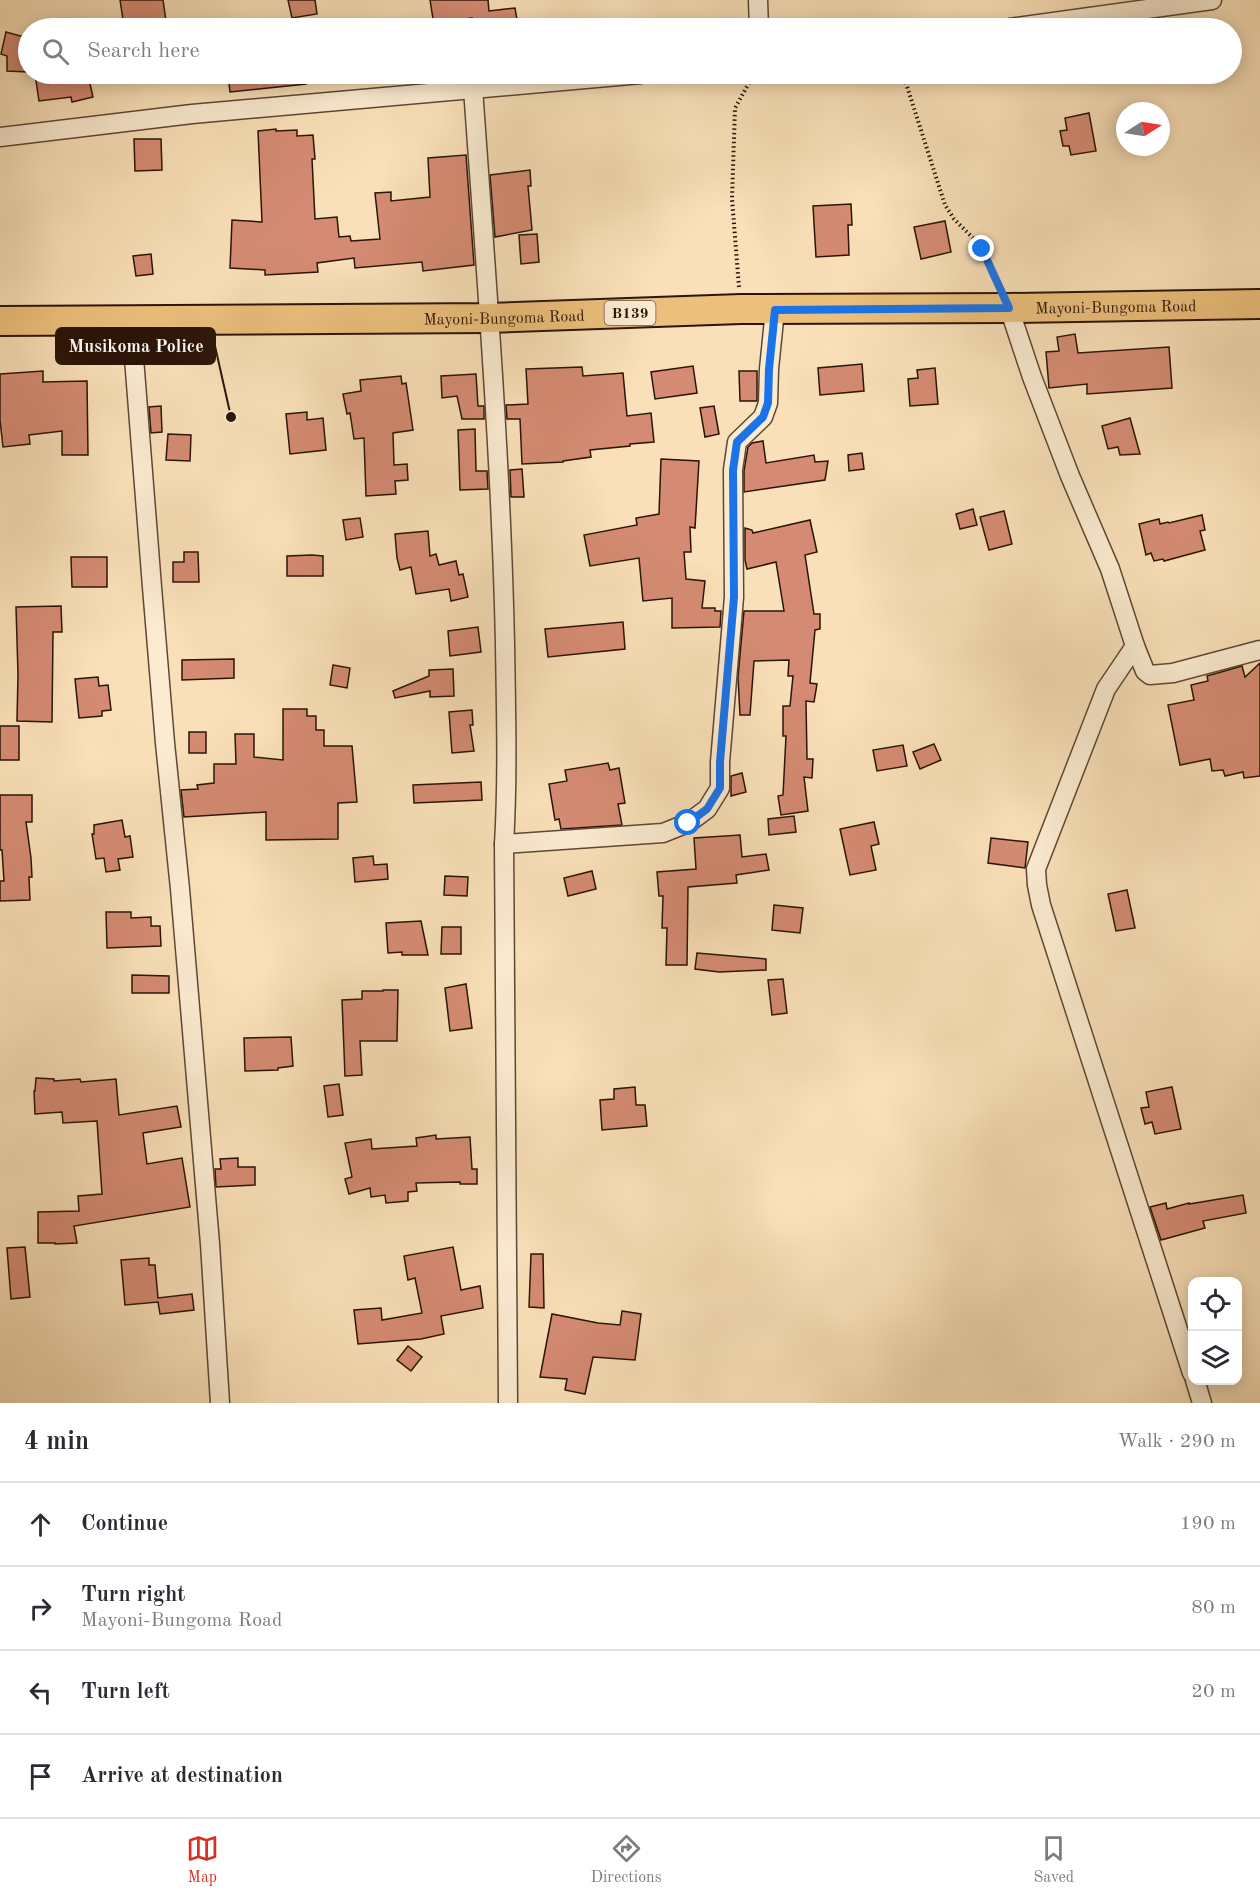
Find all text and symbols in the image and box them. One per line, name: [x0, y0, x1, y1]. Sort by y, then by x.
search box: [18, 18, 1242, 84]
icon: search: [39, 35, 72, 68]
text: Search here: [87, 40, 200, 62]
north arrow: [1116, 102, 1170, 156]
route end: [968, 235, 994, 261]
street label: Mayoni-Bungoma Road: [1035, 299, 1197, 318]
road number: B139: [604, 301, 656, 325]
street label: Mayoni-Bungoma Road: [423, 309, 585, 328]
callout: Musikoma Police: [56, 328, 215, 364]
text: Musikoma Police: [68, 338, 204, 356]
route start: [674, 809, 700, 835]
map controls: [1188, 1277, 1242, 1385]
button: locate: [1188, 1277, 1242, 1331]
button: layers: [1188, 1331, 1242, 1385]
text: 4 min: [24, 1429, 89, 1455]
text: Walk · 290 m: [1117, 1432, 1236, 1452]
icon: ahead: [24, 1508, 57, 1541]
text: Continue: [81, 1513, 168, 1535]
text: 190 m: [1180, 1514, 1236, 1534]
text: Turn right: [81, 1584, 185, 1606]
icon: right: [24, 1592, 57, 1625]
text: 80 m: [1191, 1598, 1236, 1618]
text: Mayoni-Bungoma Road: [81, 1611, 282, 1631]
icon: left: [24, 1676, 57, 1709]
text: Turn left: [81, 1681, 170, 1703]
text: 20 m: [1191, 1682, 1236, 1702]
icon: arrive: [24, 1760, 57, 1793]
text: Arrive at destination: [81, 1765, 283, 1787]
tab: Map: [186, 1832, 219, 1888]
tab: Directions: [591, 1832, 662, 1888]
tab: Saved: [1033, 1832, 1074, 1888]

